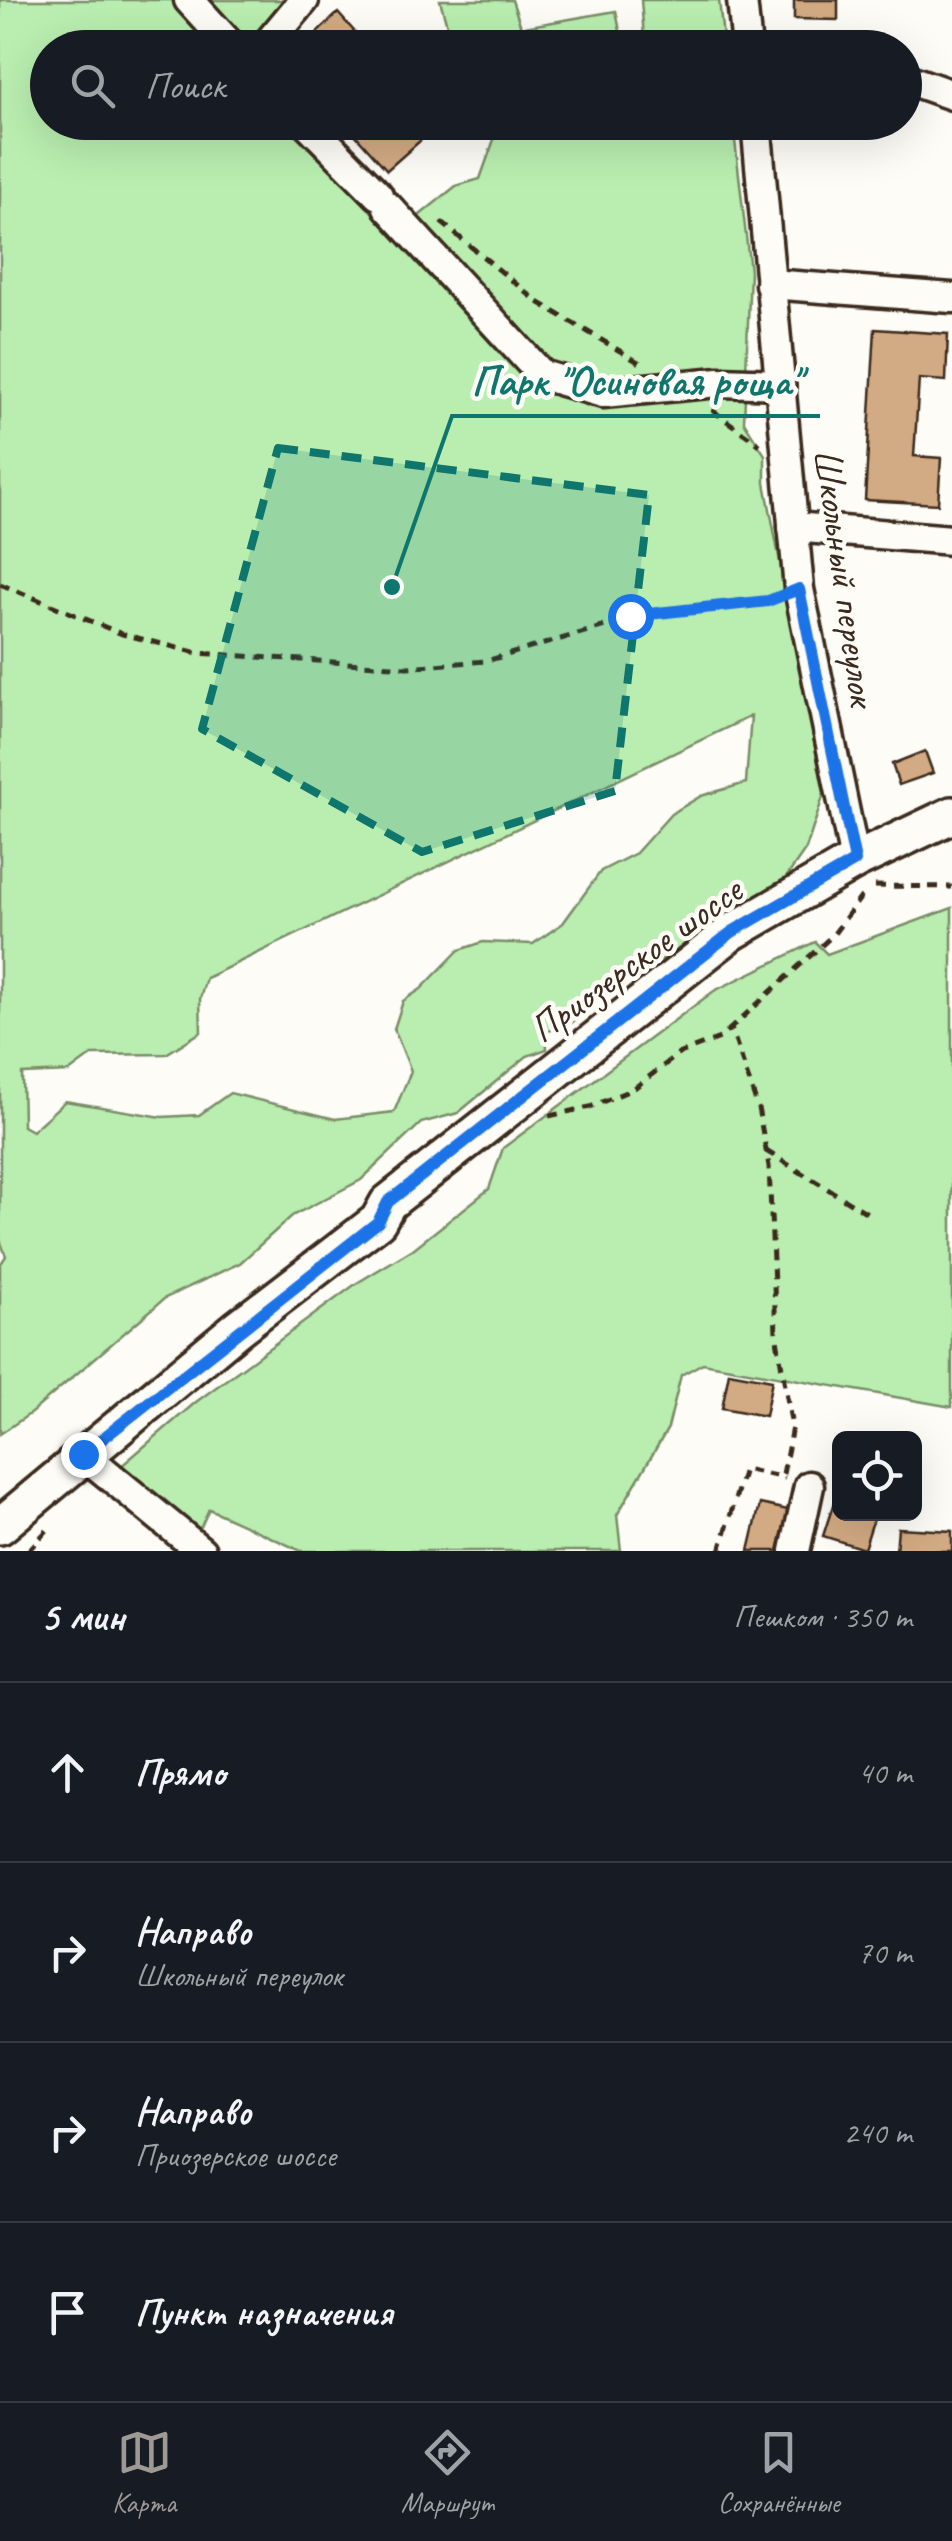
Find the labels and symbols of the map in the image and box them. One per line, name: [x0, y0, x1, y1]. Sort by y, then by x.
callout: Парк "Осиновая роща": [452, 344, 820, 416]
text: Парк "Осиновая роща": [471, 355, 810, 408]
street label: Школьный переулок: [802, 445, 888, 712]
route start: [608, 594, 654, 640]
street label: Приозерское шоссе: [519, 864, 754, 1054]
route end: [61, 1432, 107, 1478]

